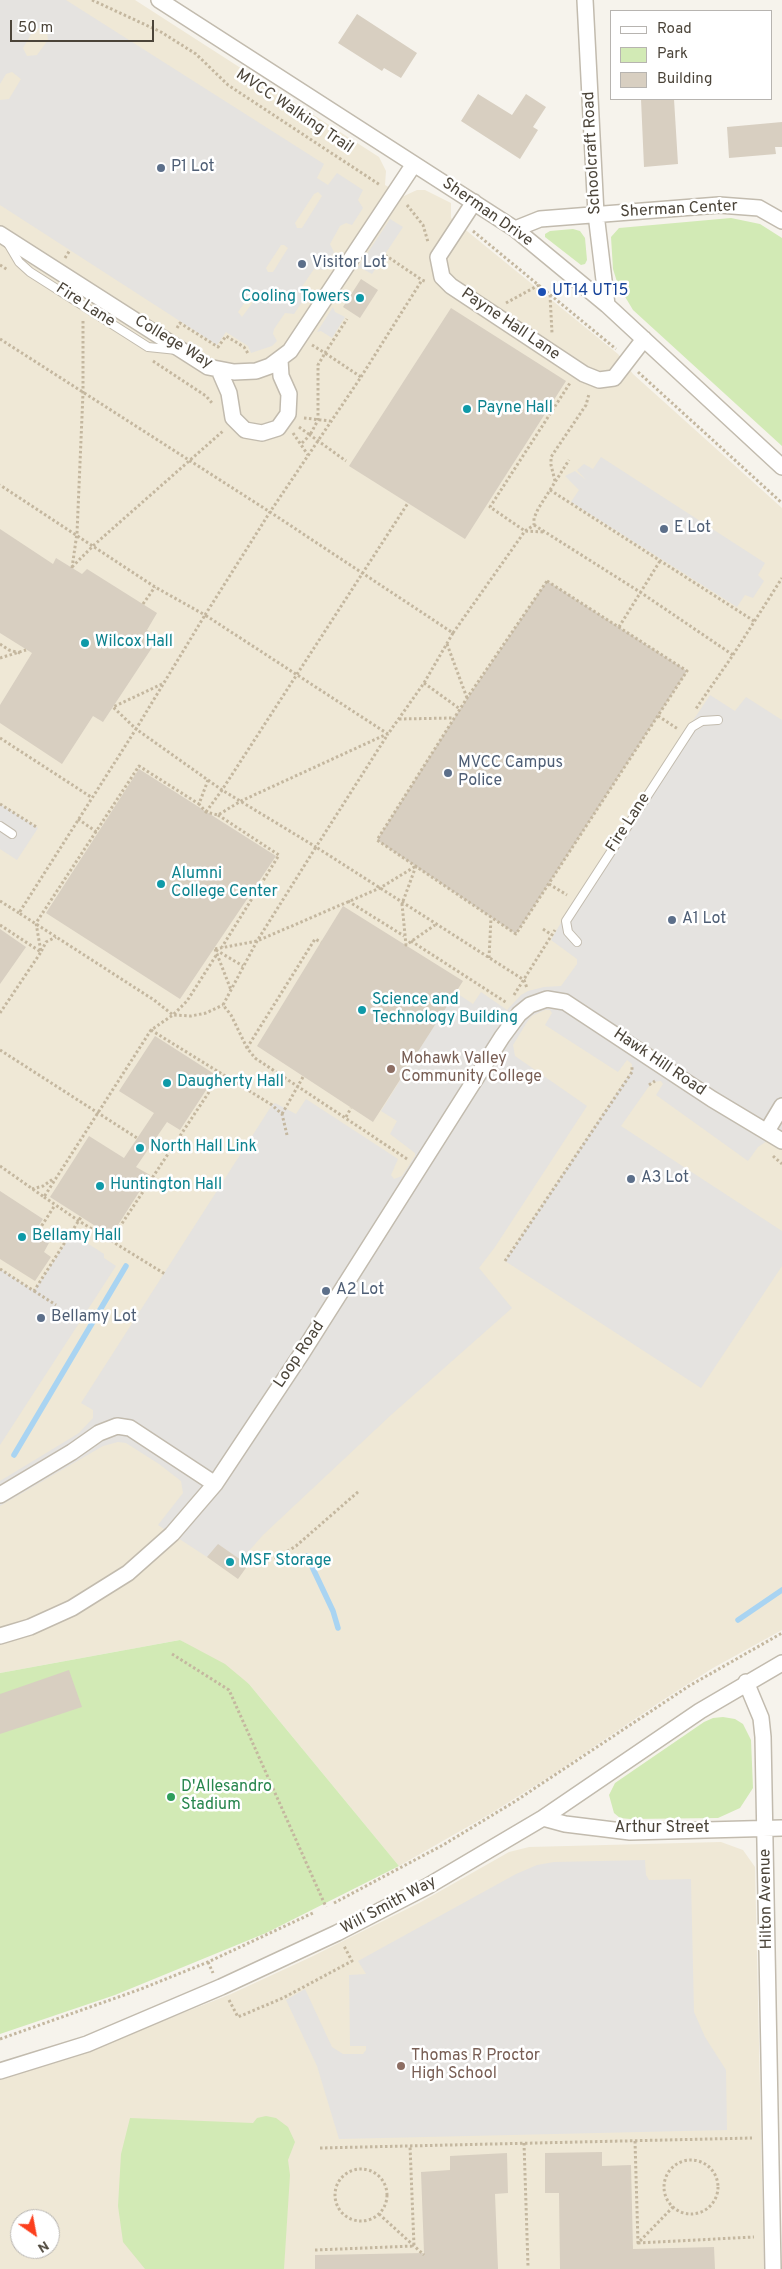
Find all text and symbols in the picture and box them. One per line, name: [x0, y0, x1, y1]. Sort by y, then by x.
scale bar: [12, 10, 156, 42]
legend: [610, 10, 772, 100]
text: 50 m: [18, 19, 53, 38]
text: Road: [657, 20, 692, 39]
text: Park: [657, 45, 688, 64]
street label: MVCC Walking Trail: [232, 66, 356, 158]
text: Building: [657, 70, 712, 89]
street label: Schoolcraft Road: [580, 91, 606, 215]
place label: P1 Lot: [171, 158, 215, 178]
marker: P1 Lot: [155, 162, 167, 174]
street label: Sherman Drive: [438, 175, 536, 251]
street label: Sherman Center: [620, 197, 738, 223]
place label: Visitor Lot: [312, 254, 387, 274]
marker: Visitor Lot: [296, 258, 308, 270]
street label: Fire Lane: [52, 280, 118, 332]
place label: UT14 UT15: [552, 282, 629, 302]
street label: Payne Hall Lane: [457, 285, 563, 365]
marker: UT14 UT15: [536, 286, 548, 298]
place label: Cooling Towers: [241, 288, 350, 308]
marker: Cooling Towers: [354, 292, 366, 304]
street label: College Way: [130, 312, 216, 374]
place label: Payne Hall: [477, 399, 553, 419]
marker: Payne Hall: [461, 403, 473, 415]
place label: E Lot: [674, 519, 711, 539]
marker: E Lot: [658, 523, 670, 535]
place label: Wilcox Hall: [95, 633, 173, 653]
marker: Wilcox Hall: [79, 637, 91, 649]
place label: MVCC Campus Police: [458, 754, 563, 792]
marker: MVCC Campus Police: [442, 767, 454, 779]
street label: Fire Lane: [603, 790, 655, 856]
place label: Alumni College Center: [171, 865, 278, 903]
marker: Alumni College Center: [155, 878, 167, 890]
place label: A1 Lot: [682, 910, 726, 930]
marker: A1 Lot: [666, 914, 678, 926]
place label: Science and Technology Building: [372, 991, 518, 1029]
marker: Science and Technology Building: [356, 1004, 368, 1016]
street label: Hawk Hill Road: [609, 1025, 709, 1101]
place label: Mohawk Valley Community College: [401, 1050, 542, 1088]
marker: Mohawk Valley Community College: [385, 1063, 397, 1075]
place label: Daugherty Hall: [177, 1073, 284, 1093]
marker: Daugherty Hall: [161, 1077, 173, 1089]
place label: North Hall Link: [150, 1138, 257, 1158]
marker: North Hall Link: [134, 1142, 146, 1154]
place label: A3 Lot: [641, 1169, 689, 1189]
marker: A3 Lot: [625, 1173, 637, 1185]
place label: Huntington Hall: [110, 1176, 222, 1196]
marker: Huntington Hall: [94, 1180, 106, 1192]
place label: Bellamy Hall: [32, 1227, 122, 1247]
marker: Bellamy Hall: [16, 1231, 28, 1243]
place label: A2 Lot: [336, 1281, 384, 1301]
marker: A2 Lot: [320, 1285, 332, 1297]
place label: Bellamy Lot: [51, 1308, 137, 1328]
marker: Bellamy Lot: [35, 1312, 47, 1324]
street label: Loop Road: [271, 1318, 329, 1392]
place label: MSF Storage: [240, 1552, 331, 1572]
marker: MSF Storage: [224, 1556, 236, 1568]
place label: D'Allesandro Stadium: [181, 1778, 272, 1816]
marker: D'Allesandro Stadium: [165, 1791, 177, 1803]
street label: Arthur Street: [614, 1819, 710, 1839]
street label: Hilton Avenue: [757, 1849, 777, 1949]
street label: Will Smith Way: [338, 1873, 440, 1939]
place label: Thomas R Proctor High School: [411, 2047, 540, 2085]
marker: Thomas R Proctor High School: [395, 2060, 407, 2072]
north arrow: [10, 2209, 60, 2259]
text: N: [34, 2236, 52, 2256]

